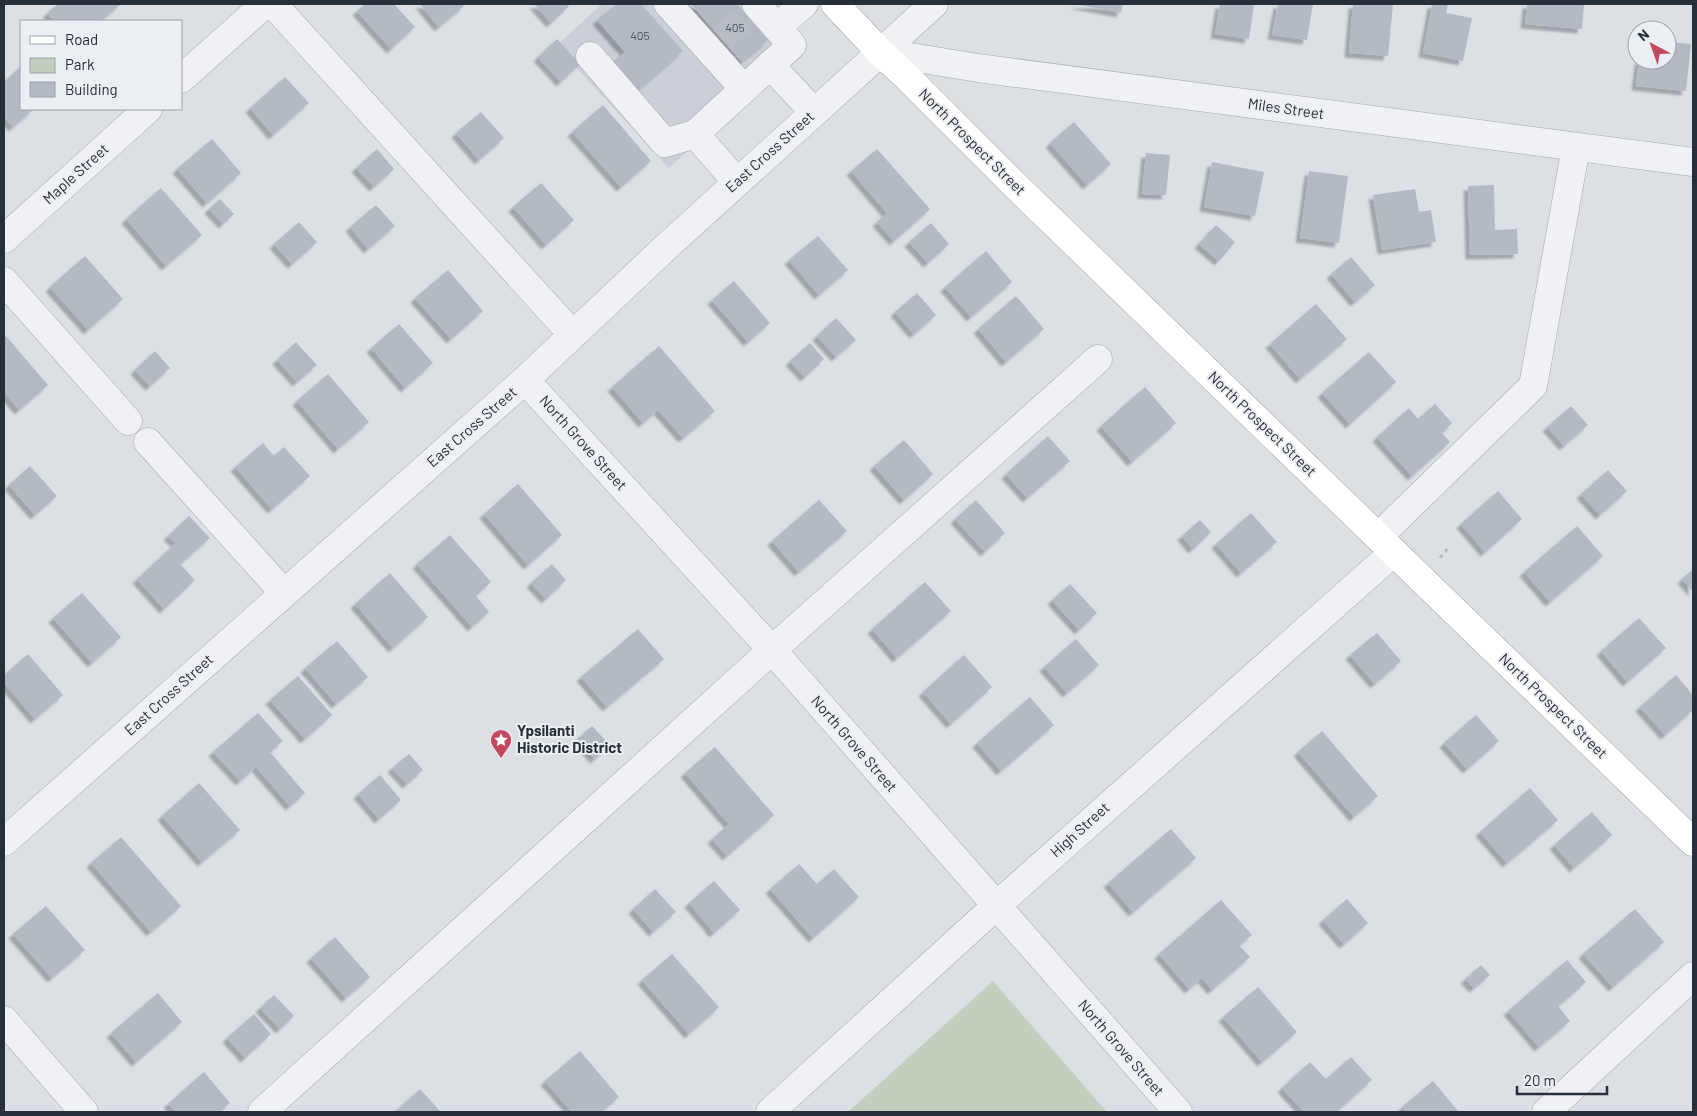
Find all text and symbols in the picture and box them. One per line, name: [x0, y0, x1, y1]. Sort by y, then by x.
legend: [20, 20, 182, 110]
house number: 405: [725, 20, 745, 34]
north arrow: [1627, 20, 1677, 70]
text: N: [1634, 25, 1652, 44]
house number: 405: [630, 28, 650, 42]
text: Road: [65, 30, 98, 48]
text: Park: [65, 55, 95, 73]
text: Building: [65, 80, 118, 98]
street label: North Prospect Street: [916, 84, 1030, 198]
street label: Miles Street: [1247, 94, 1326, 122]
street label: East Cross Street: [721, 107, 817, 196]
street label: Maple Street: [39, 139, 112, 207]
street label: North Prospect Street: [1205, 367, 1321, 480]
street label: East Cross Street: [423, 382, 520, 470]
street label: North Grove Street: [536, 391, 631, 494]
street label: North Prospect Street: [1496, 649, 1612, 762]
street label: East Cross Street: [120, 650, 216, 739]
street label: North Grove Street: [808, 691, 902, 795]
place label: Ypsilanti Historic District: [517, 721, 622, 756]
place icon: Ypsilanti Historic District: [489, 728, 513, 759]
street label: High Street: [1046, 798, 1113, 861]
street label: North Grove Street: [1075, 995, 1169, 1099]
scale bar: [1517, 1064, 1607, 1096]
text: 20 m: [1524, 1071, 1556, 1089]

